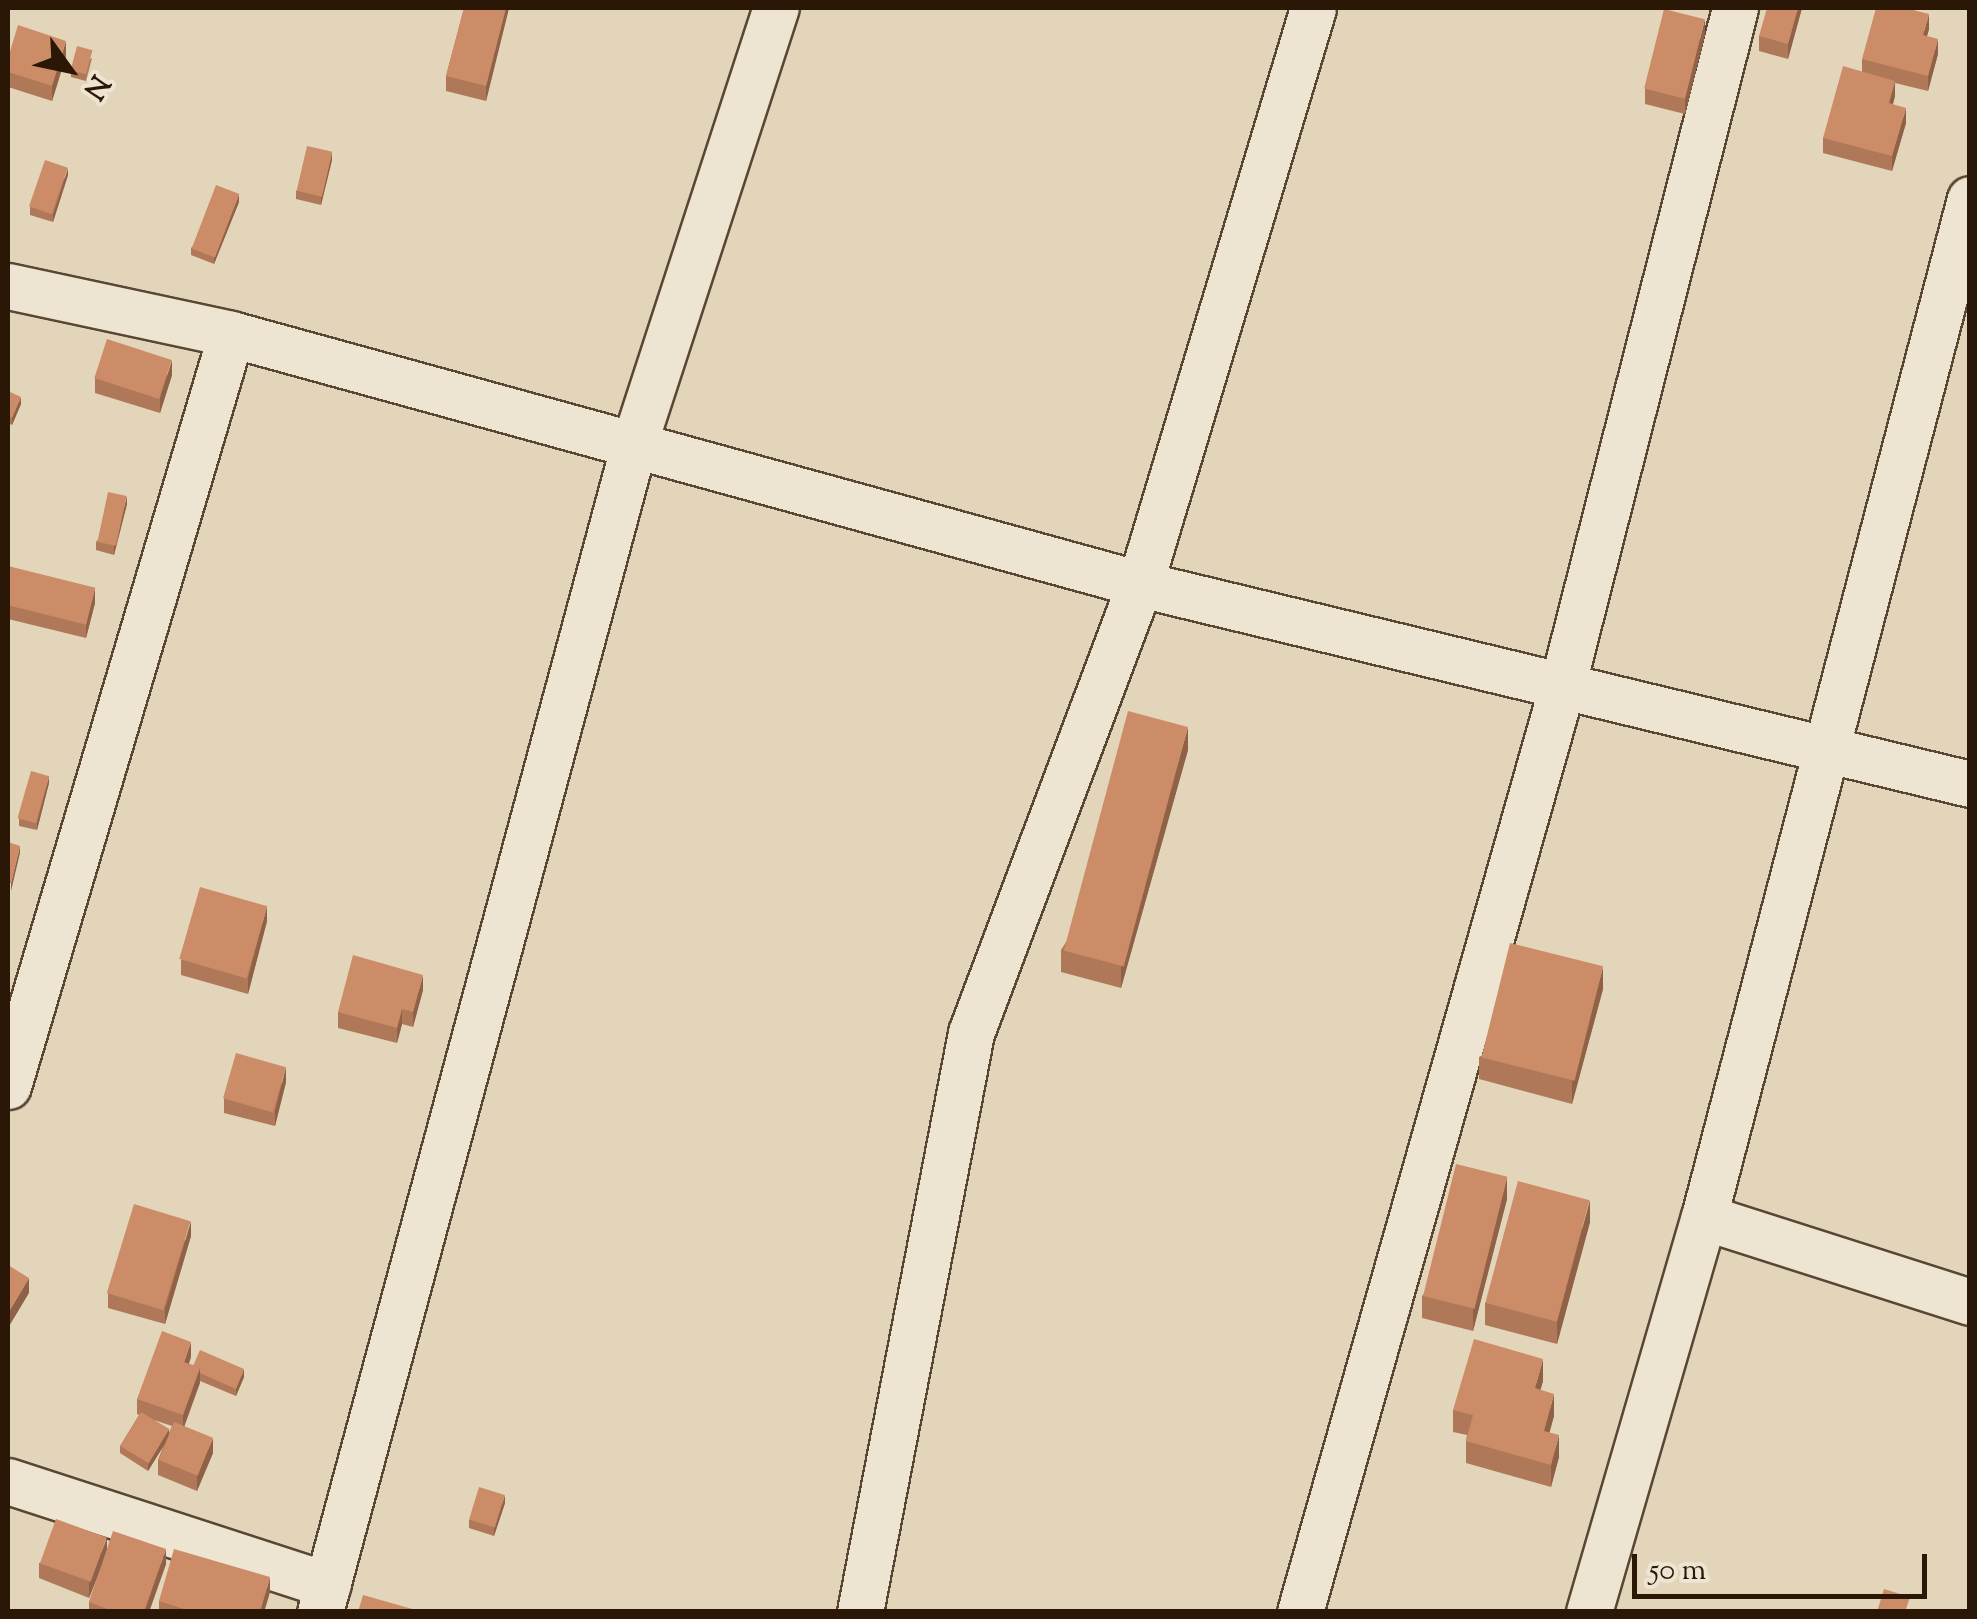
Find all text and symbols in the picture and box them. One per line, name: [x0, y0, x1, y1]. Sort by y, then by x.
north arrow: [20, 20, 120, 120]
text: N: [72, 66, 118, 107]
scale bar: [1637, 1534, 1932, 1596]
text: 50 m: [1649, 1550, 1706, 1593]

